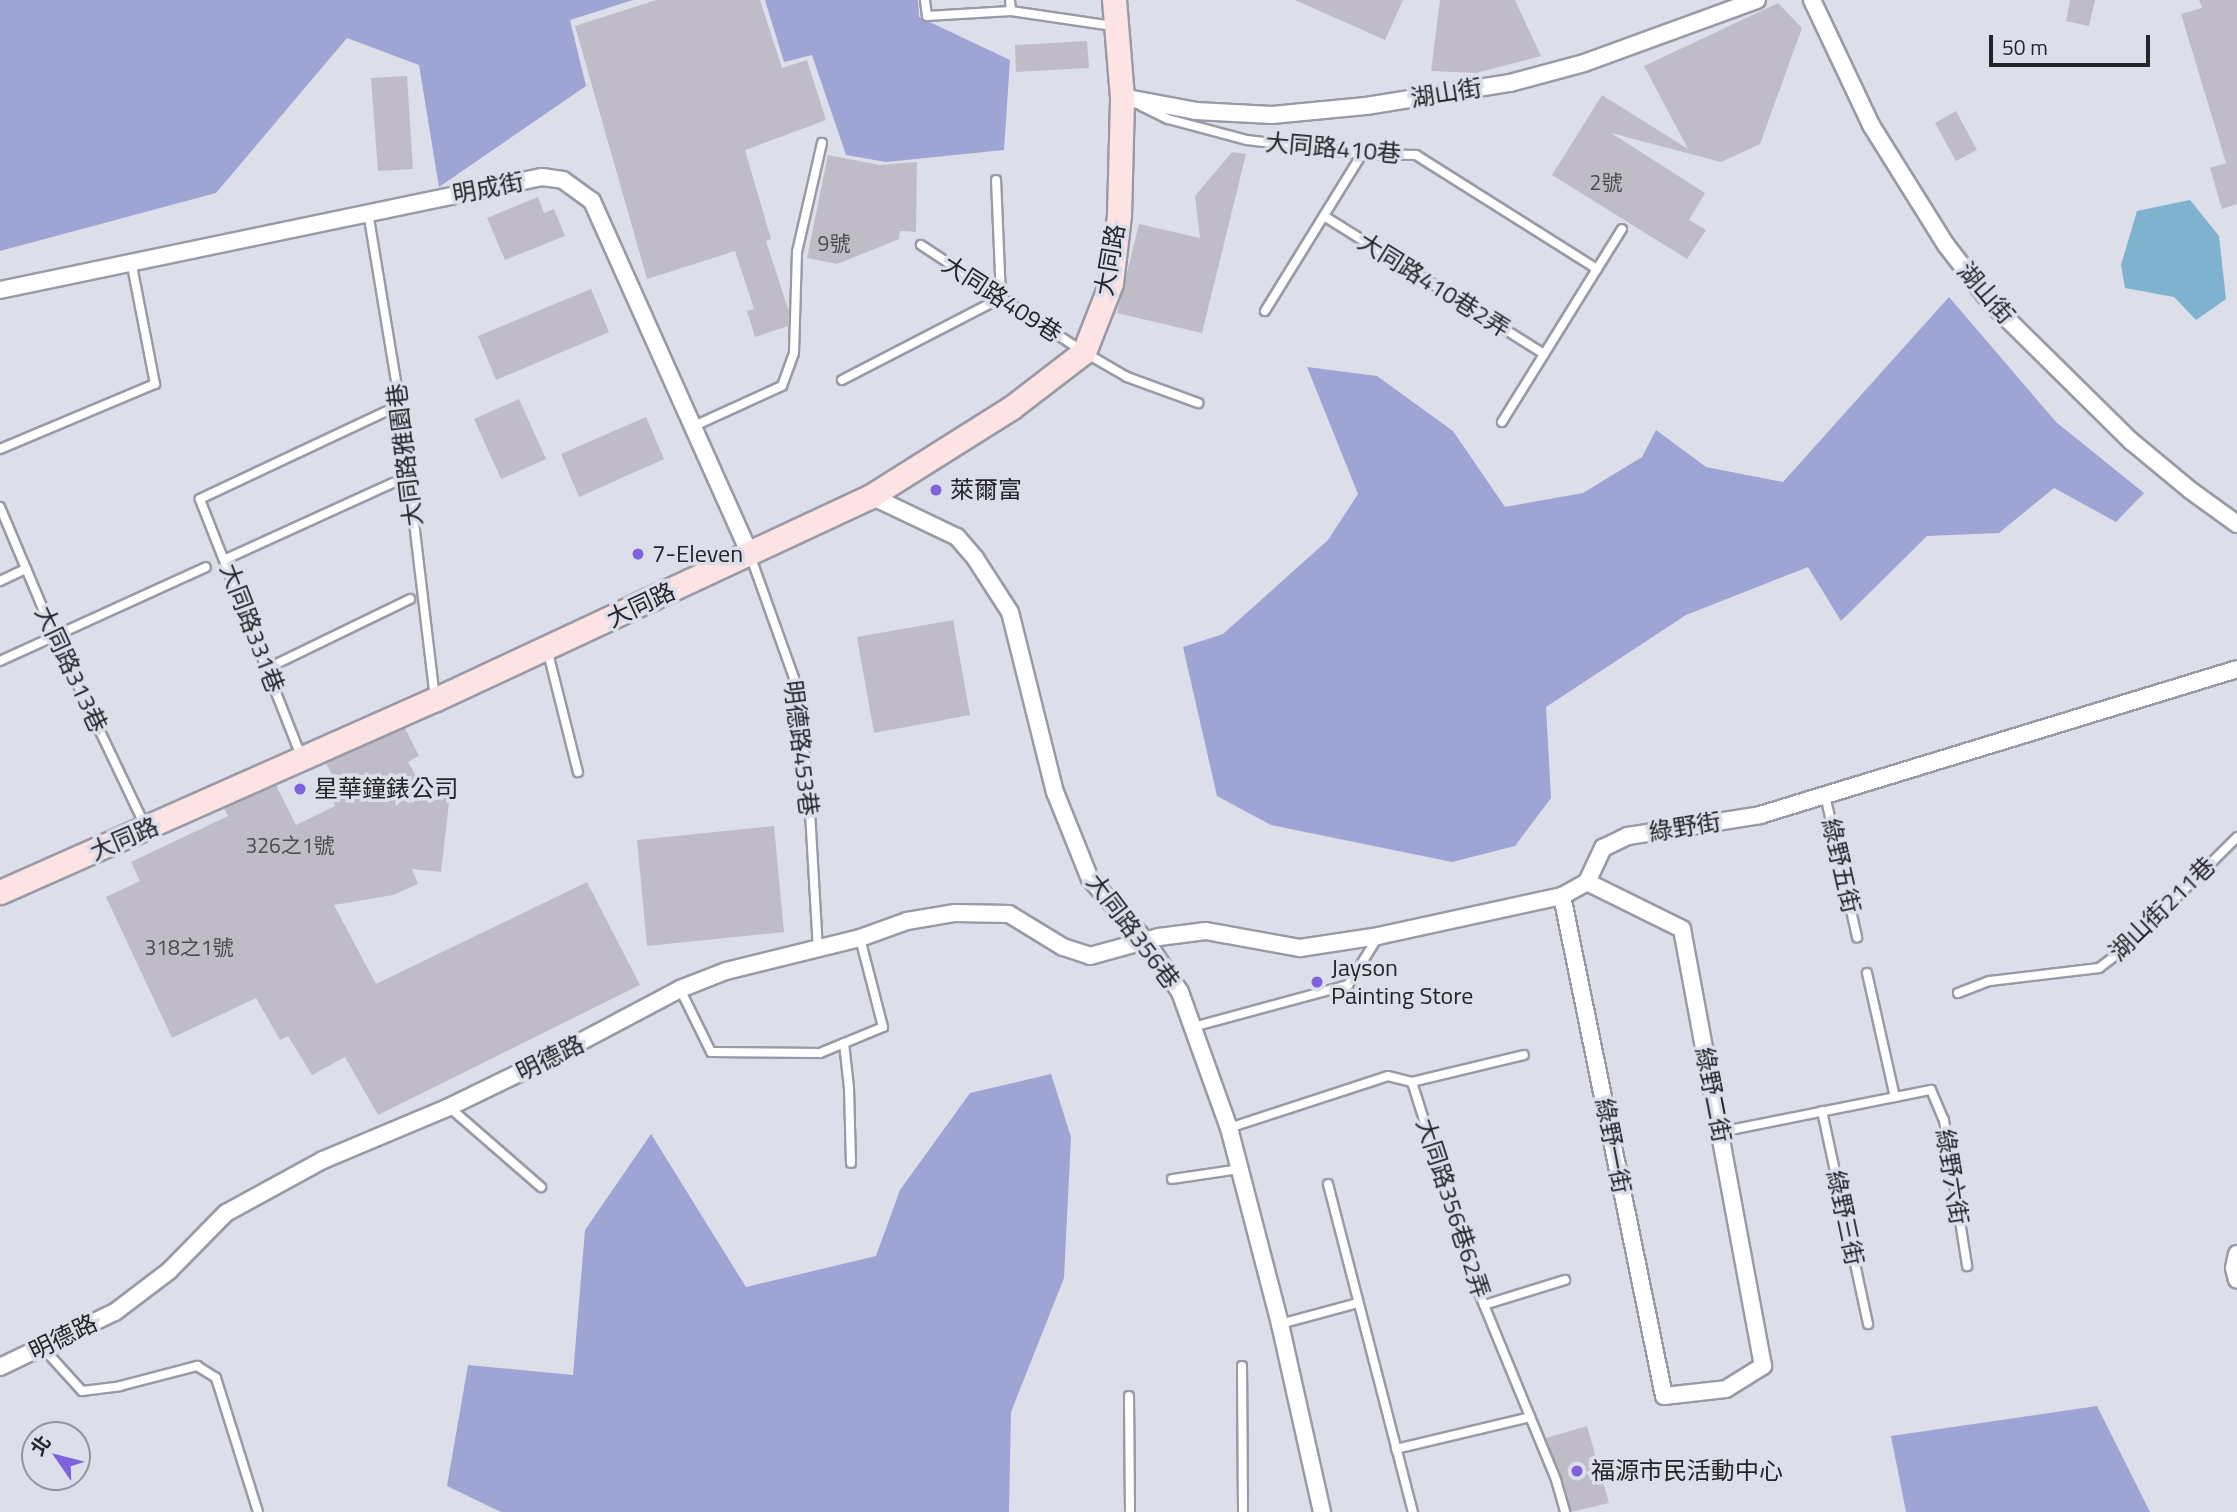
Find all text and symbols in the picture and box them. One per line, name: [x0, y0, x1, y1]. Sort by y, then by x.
scale bar: [1992, 21, 2153, 65]
text: 50 m: [2002, 31, 2048, 63]
street label: 湖山街: [1408, 73, 1484, 113]
street label: 大同路410巷: [1264, 128, 1402, 168]
street label: 明成街: [450, 167, 526, 209]
house number: 2號: [1590, 169, 1622, 195]
street label: 大同路: [1090, 222, 1130, 298]
street label: 大同路410巷2弄: [1353, 227, 1515, 343]
house number: 9號: [818, 230, 850, 256]
street label: 大同路409巷: [937, 250, 1067, 348]
street label: 湖山街: [1952, 256, 2020, 330]
street label: 大同路雅園巷: [382, 382, 428, 528]
place label: 萊爾富: [950, 476, 1022, 504]
marker: 萊爾富: [928, 482, 944, 498]
place label: 7-Eleven: [652, 540, 743, 568]
marker: 7-Eleven: [630, 546, 646, 562]
street label: 大同路331巷: [214, 559, 290, 697]
street label: 大同路: [602, 577, 680, 633]
street label: 大同路313巷: [29, 601, 113, 737]
street label: 明德路453巷: [778, 679, 824, 817]
place label: 星華鐘錶公司: [314, 775, 458, 803]
marker: 星華鐘錶公司: [292, 781, 308, 797]
street label: 綠野街: [1647, 807, 1723, 847]
street label: 大同路: [85, 812, 163, 866]
street label: 綠野五街: [1816, 816, 1866, 916]
house number: 326之1號: [245, 832, 335, 858]
street label: 湖山街211巷: [2103, 851, 2221, 967]
street label: 大同路356巷: [1080, 868, 1186, 994]
house number: 318之1號: [144, 934, 234, 960]
place label: Jayson Painting Store: [1331, 954, 1473, 1010]
marker: Jayson Painting Store: [1309, 974, 1325, 990]
street label: 明德路: [511, 1029, 589, 1087]
street label: 綠野二街: [1690, 1045, 1736, 1145]
street label: 綠野一街: [1590, 1096, 1636, 1196]
street label: 大同路356巷62弄: [1410, 1115, 1496, 1301]
street label: 綠野六街: [1930, 1127, 1974, 1227]
street label: 綠野三街: [1821, 1168, 1869, 1268]
street label: 明德路: [24, 1308, 102, 1366]
north arrow: [21, 1421, 91, 1491]
text: 北: [23, 1429, 57, 1461]
place label: 福源市民活動中心: [1591, 1457, 1783, 1485]
marker: 福源市民活動中心: [1569, 1463, 1585, 1479]

